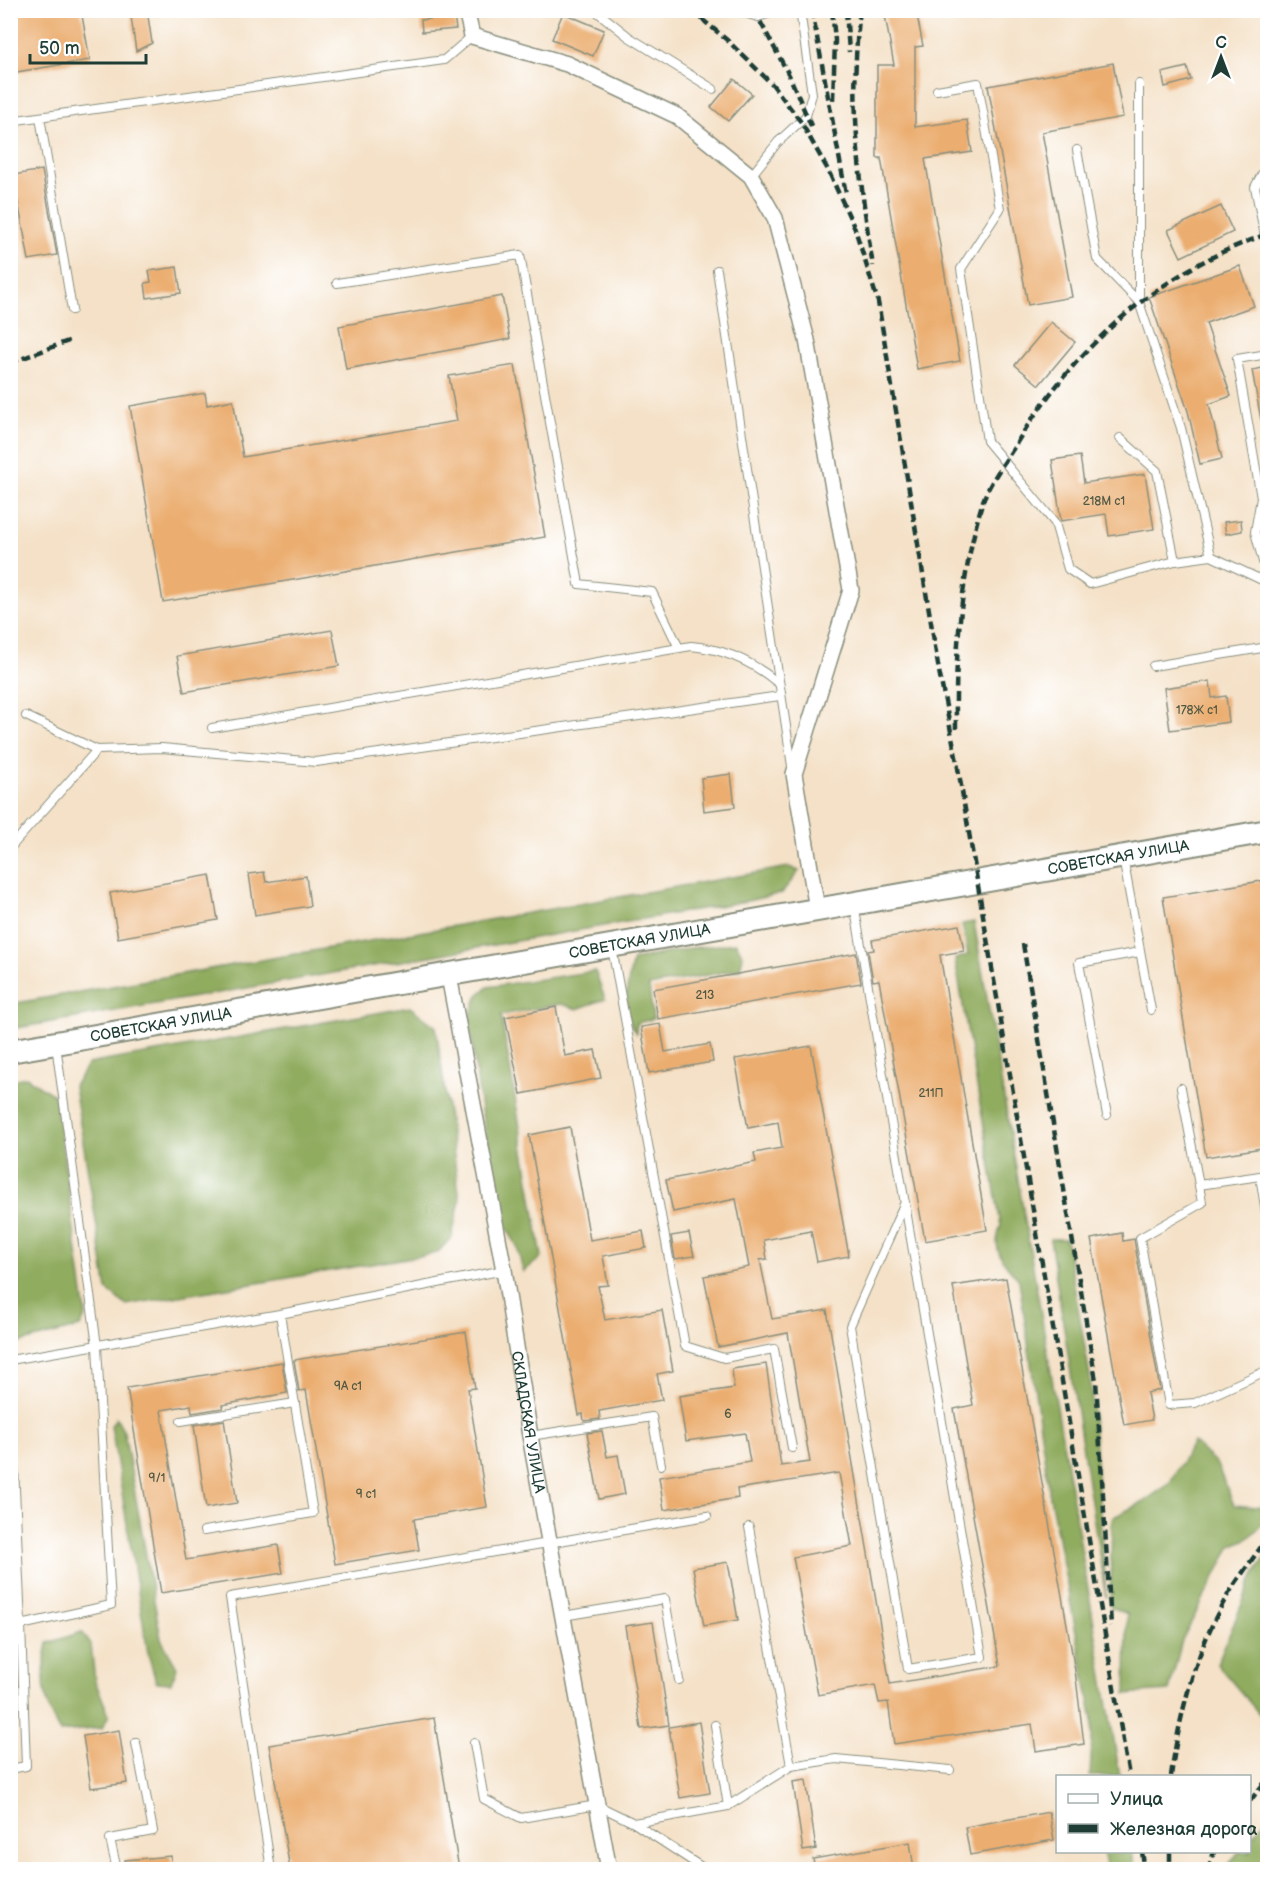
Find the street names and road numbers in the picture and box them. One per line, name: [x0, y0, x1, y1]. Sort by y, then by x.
street label: СОВЕТСКАЯ УЛИЦА: [1046, 836, 1191, 879]
street label: СОВЕТСКАЯ УЛИЦА: [568, 920, 712, 963]
street label: СОВЕТСКАЯ УЛИЦА: [89, 1003, 234, 1047]
street label: СКЛАДСКАЯ УЛИЦА: [507, 1350, 549, 1495]

